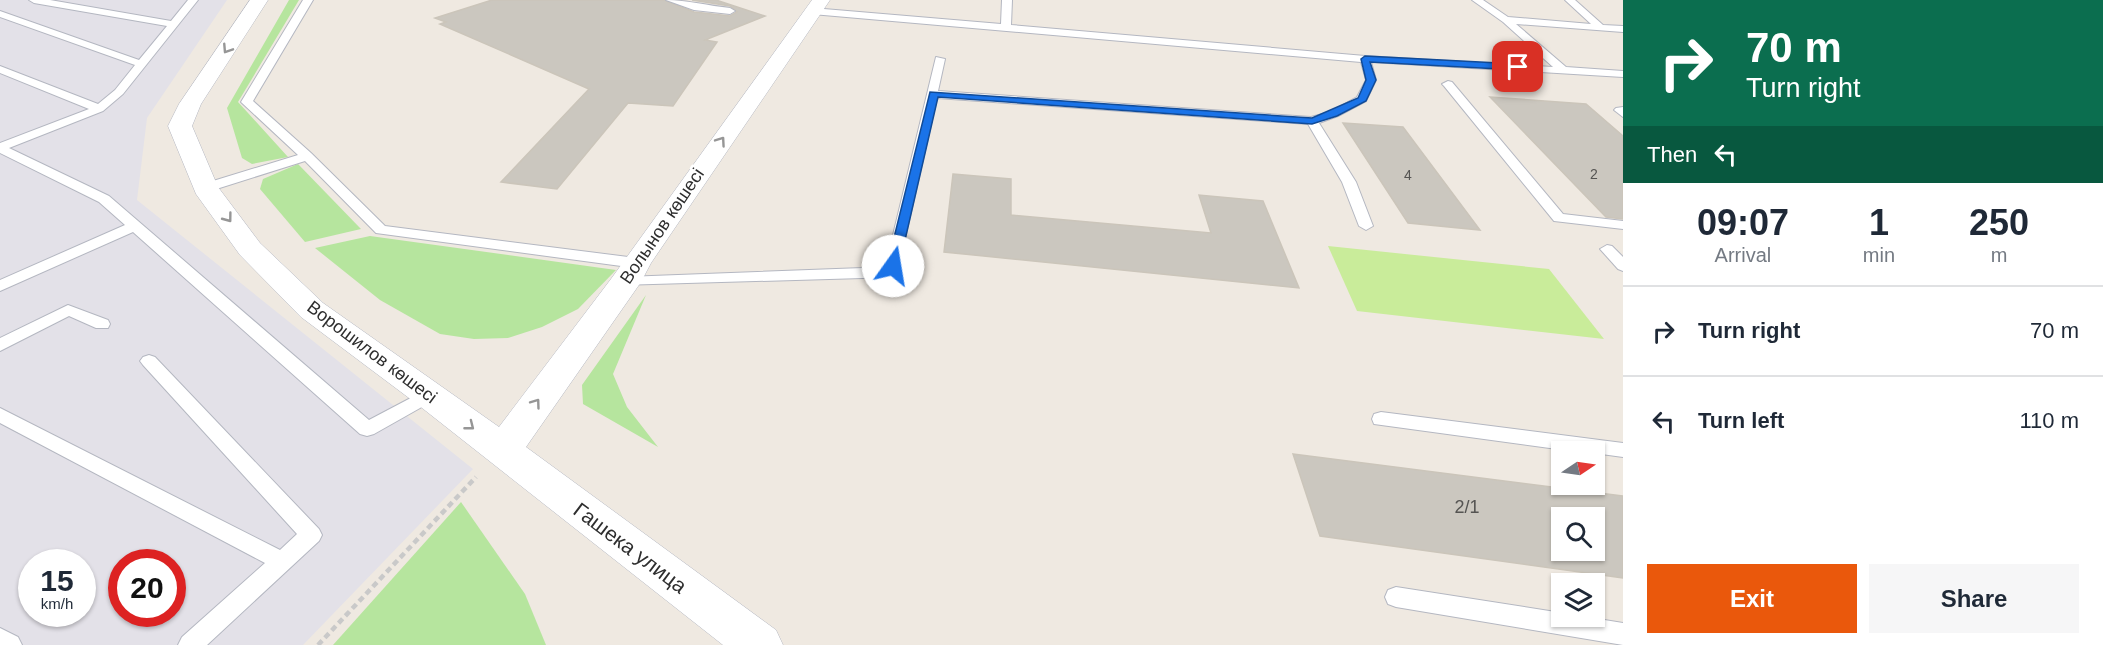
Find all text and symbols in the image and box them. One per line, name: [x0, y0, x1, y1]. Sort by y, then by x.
icon: right: [1647, 24, 1725, 102]
text: 70 m: [1746, 24, 1842, 71]
pin: [1492, 41, 1543, 92]
one-way arrow: [223, 42, 234, 53]
icon: arrive: [1501, 50, 1534, 83]
text: Turn right: [1746, 73, 1861, 103]
one-way arrow: [714, 137, 725, 148]
icon: left: [1709, 138, 1742, 171]
text: Then: [1647, 142, 1697, 167]
street label: Волынов көшесі: [616, 164, 708, 288]
house number: 2: [1590, 166, 1598, 182]
house number: 4: [1404, 167, 1412, 183]
text: 09:07: [1697, 202, 1789, 243]
text: 1: [1869, 202, 1889, 243]
text: 250: [1969, 202, 2029, 243]
one-way arrow: [220, 212, 231, 223]
position arrow: [861, 234, 925, 298]
text: Arrival: [1715, 244, 1771, 266]
text: min: [1863, 244, 1895, 266]
text: m: [1991, 244, 2007, 266]
street label: Ворошилов көшесі: [303, 297, 441, 407]
icon: right: [1647, 315, 1680, 348]
text: Turn right: [1698, 318, 1800, 343]
text: 70 m: [2030, 318, 2079, 343]
one-way arrow: [529, 399, 540, 410]
icon: left: [1647, 405, 1680, 438]
text: Turn left: [1698, 408, 1784, 433]
text: 110 m: [2019, 408, 2079, 433]
one-way arrow: [463, 418, 474, 429]
north arrow: [1551, 441, 1605, 495]
map controls: [1551, 441, 1605, 627]
house number: 2/1: [1454, 497, 1480, 517]
street label: Гашека улица: [569, 498, 691, 598]
button: search: [1551, 507, 1605, 561]
speed limit sign: 20: [108, 549, 186, 627]
text: 15: [40, 564, 74, 597]
button: Exit: [1647, 564, 1857, 633]
button: Share: [1869, 564, 2079, 633]
button: layers: [1551, 573, 1605, 627]
text: km/h: [41, 595, 73, 612]

